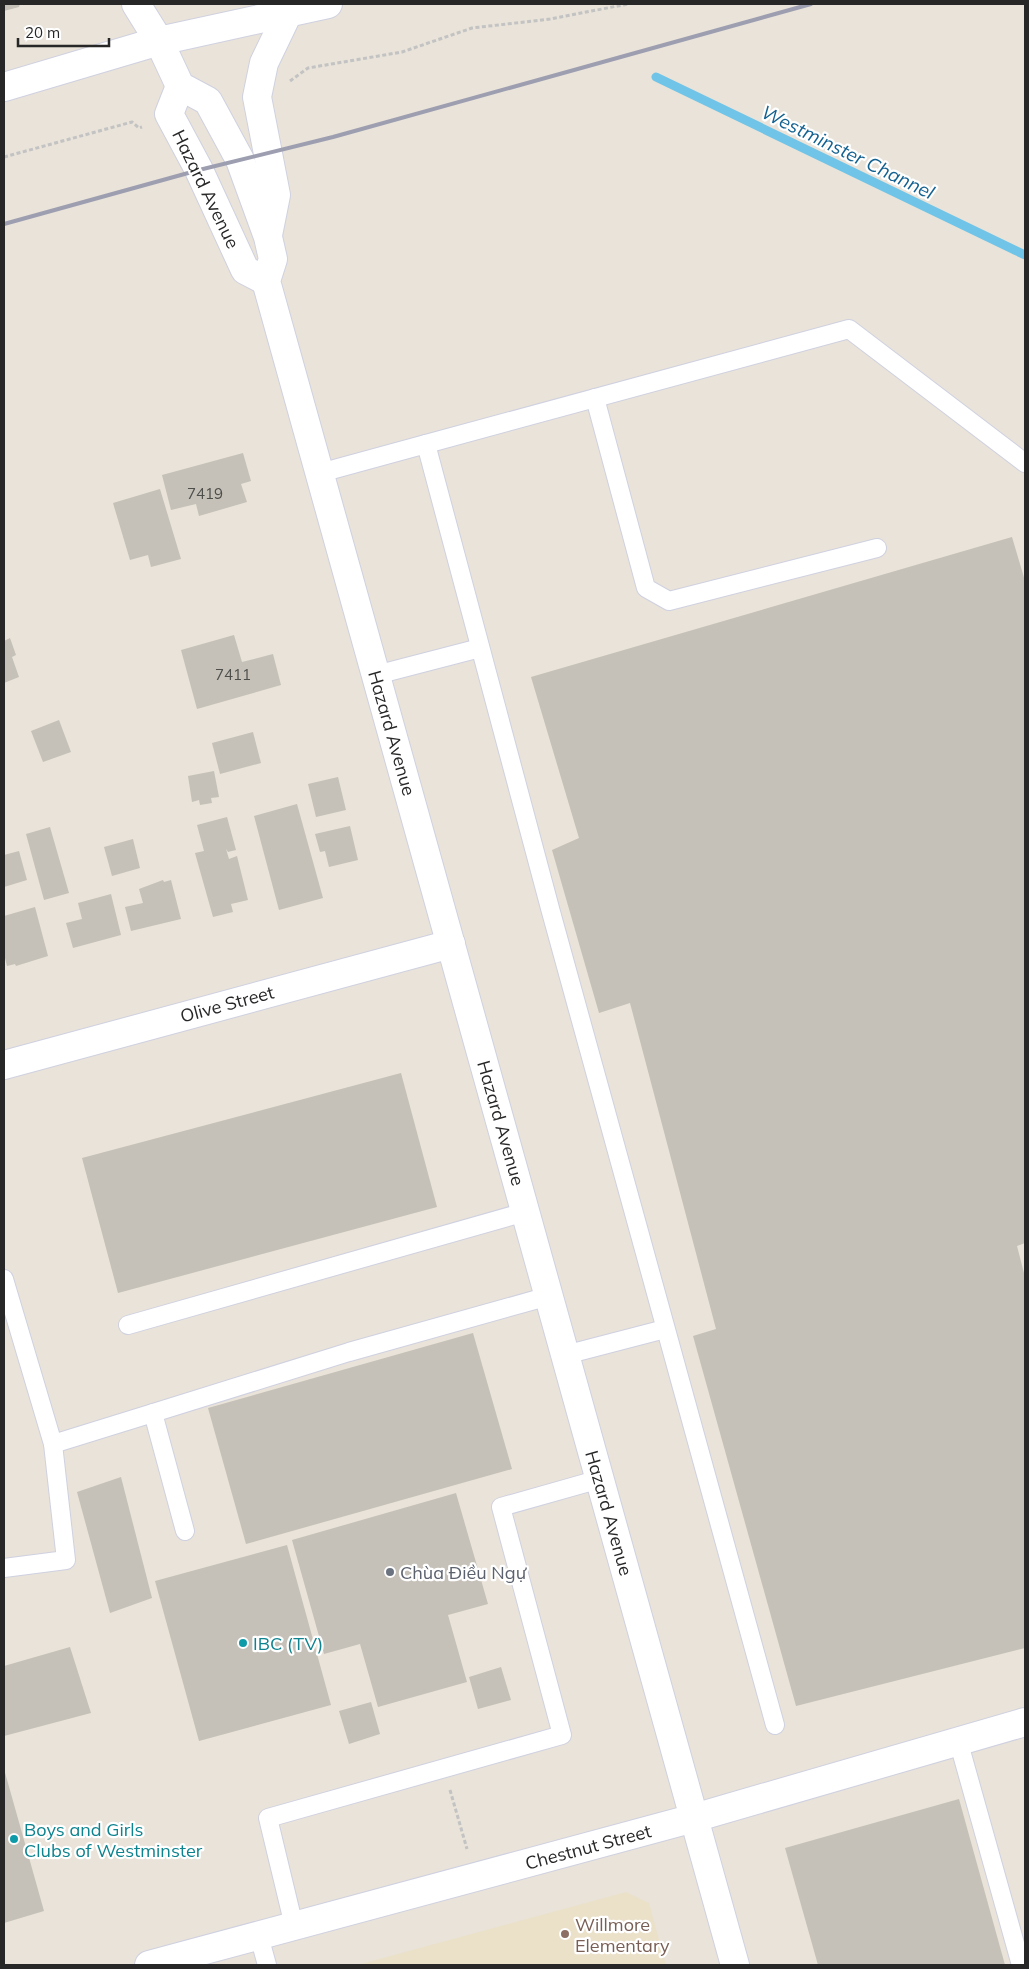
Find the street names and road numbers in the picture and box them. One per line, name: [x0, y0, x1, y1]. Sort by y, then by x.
street label: Hazard Avenue: [167, 126, 245, 252]
street label: Hazard Avenue: [363, 668, 421, 798]
street label: Olive Street: [178, 980, 276, 1028]
street label: Hazard Avenue: [472, 1058, 530, 1188]
street label: Hazard Avenue: [580, 1448, 638, 1578]
street label: Chestnut Street: [522, 1819, 654, 1875]

